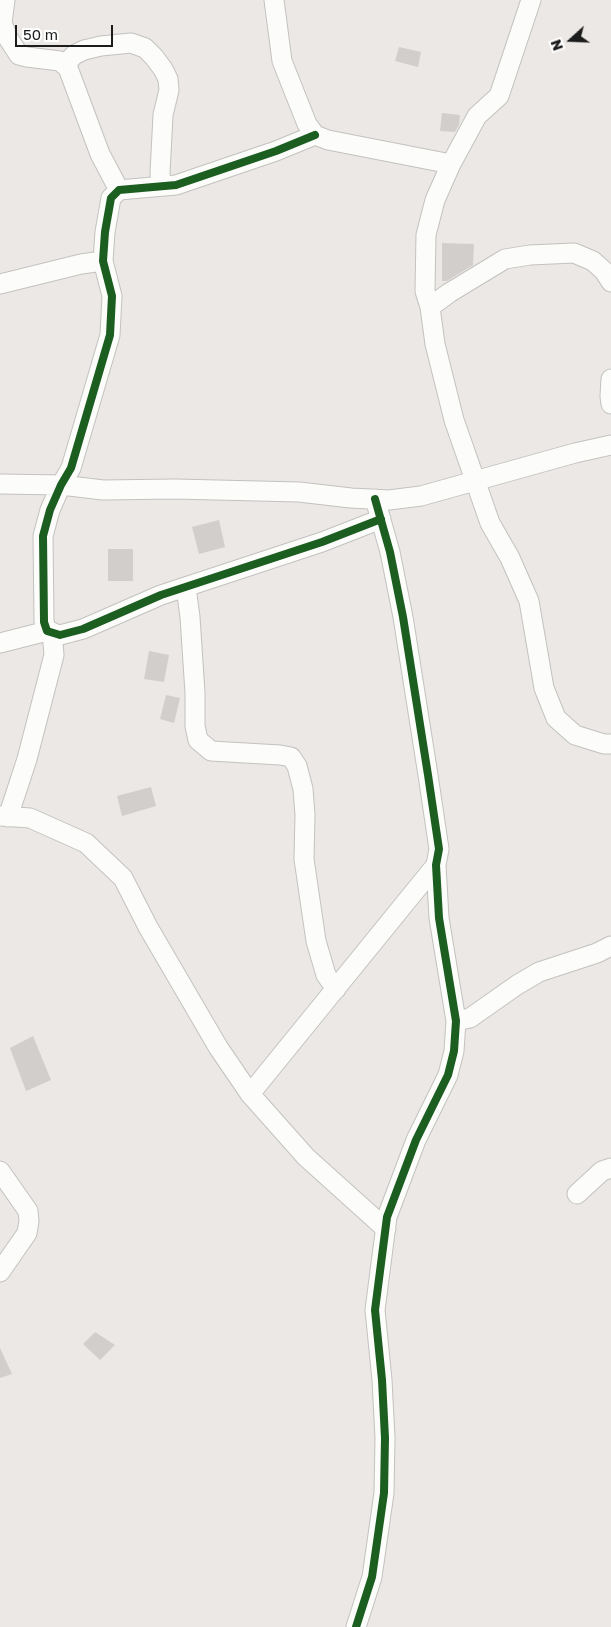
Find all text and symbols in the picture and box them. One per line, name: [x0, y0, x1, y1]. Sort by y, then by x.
scale bar: [18, 15, 115, 47]
north arrow: [546, 15, 596, 65]
text: 50 m: [23, 25, 58, 43]
text: N: [547, 37, 566, 53]

